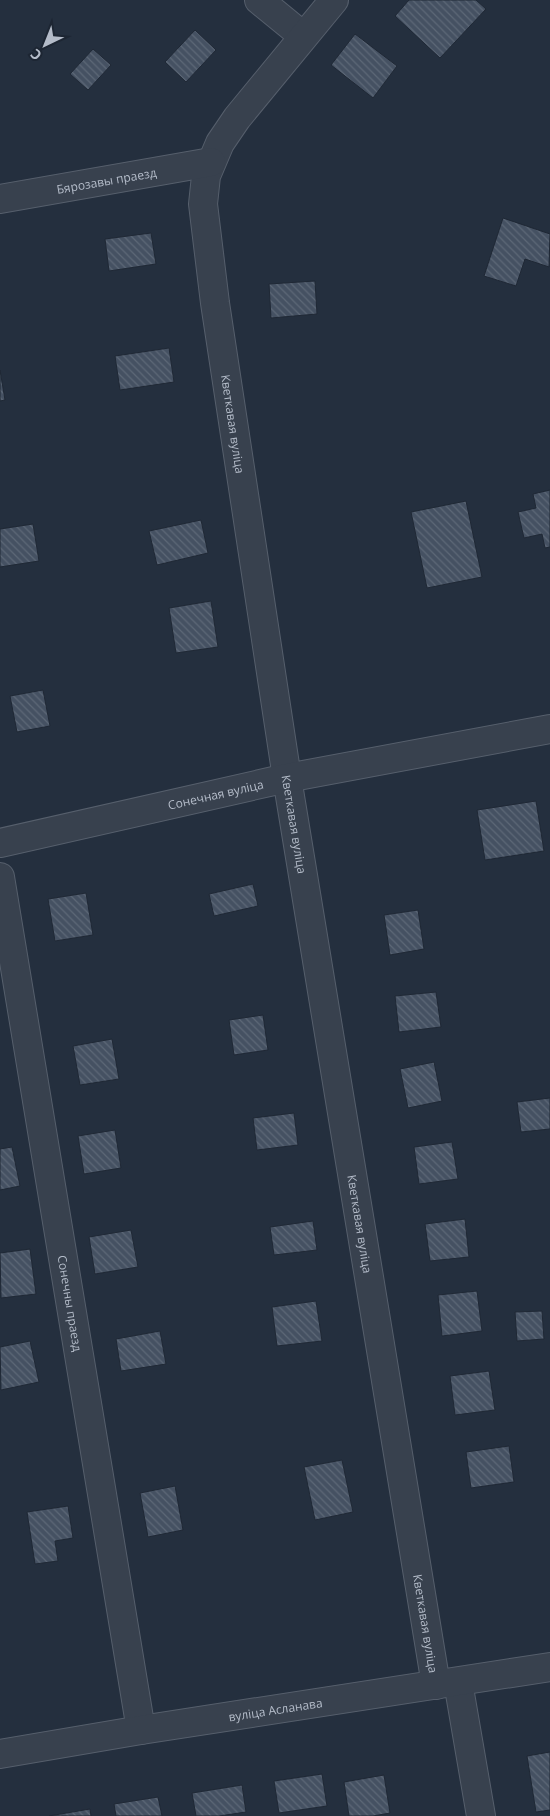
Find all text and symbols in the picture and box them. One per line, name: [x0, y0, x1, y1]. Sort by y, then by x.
north arrow: [20, 20, 70, 70]
text: С: [26, 45, 46, 65]
street label: Бярозавы праезд: [55, 163, 158, 197]
street label: Кветкавая вуліца: [217, 373, 249, 475]
street label: Кветкавая вуліца: [278, 774, 311, 875]
street label: Сонечная вуліца: [166, 775, 265, 813]
street label: Кветкавая вуліца: [344, 1173, 377, 1275]
street label: Сонечны праезд: [54, 1254, 87, 1353]
street label: Кветкавая вуліца: [409, 1573, 442, 1674]
street label: вуліца Асланава: [227, 1694, 324, 1725]

